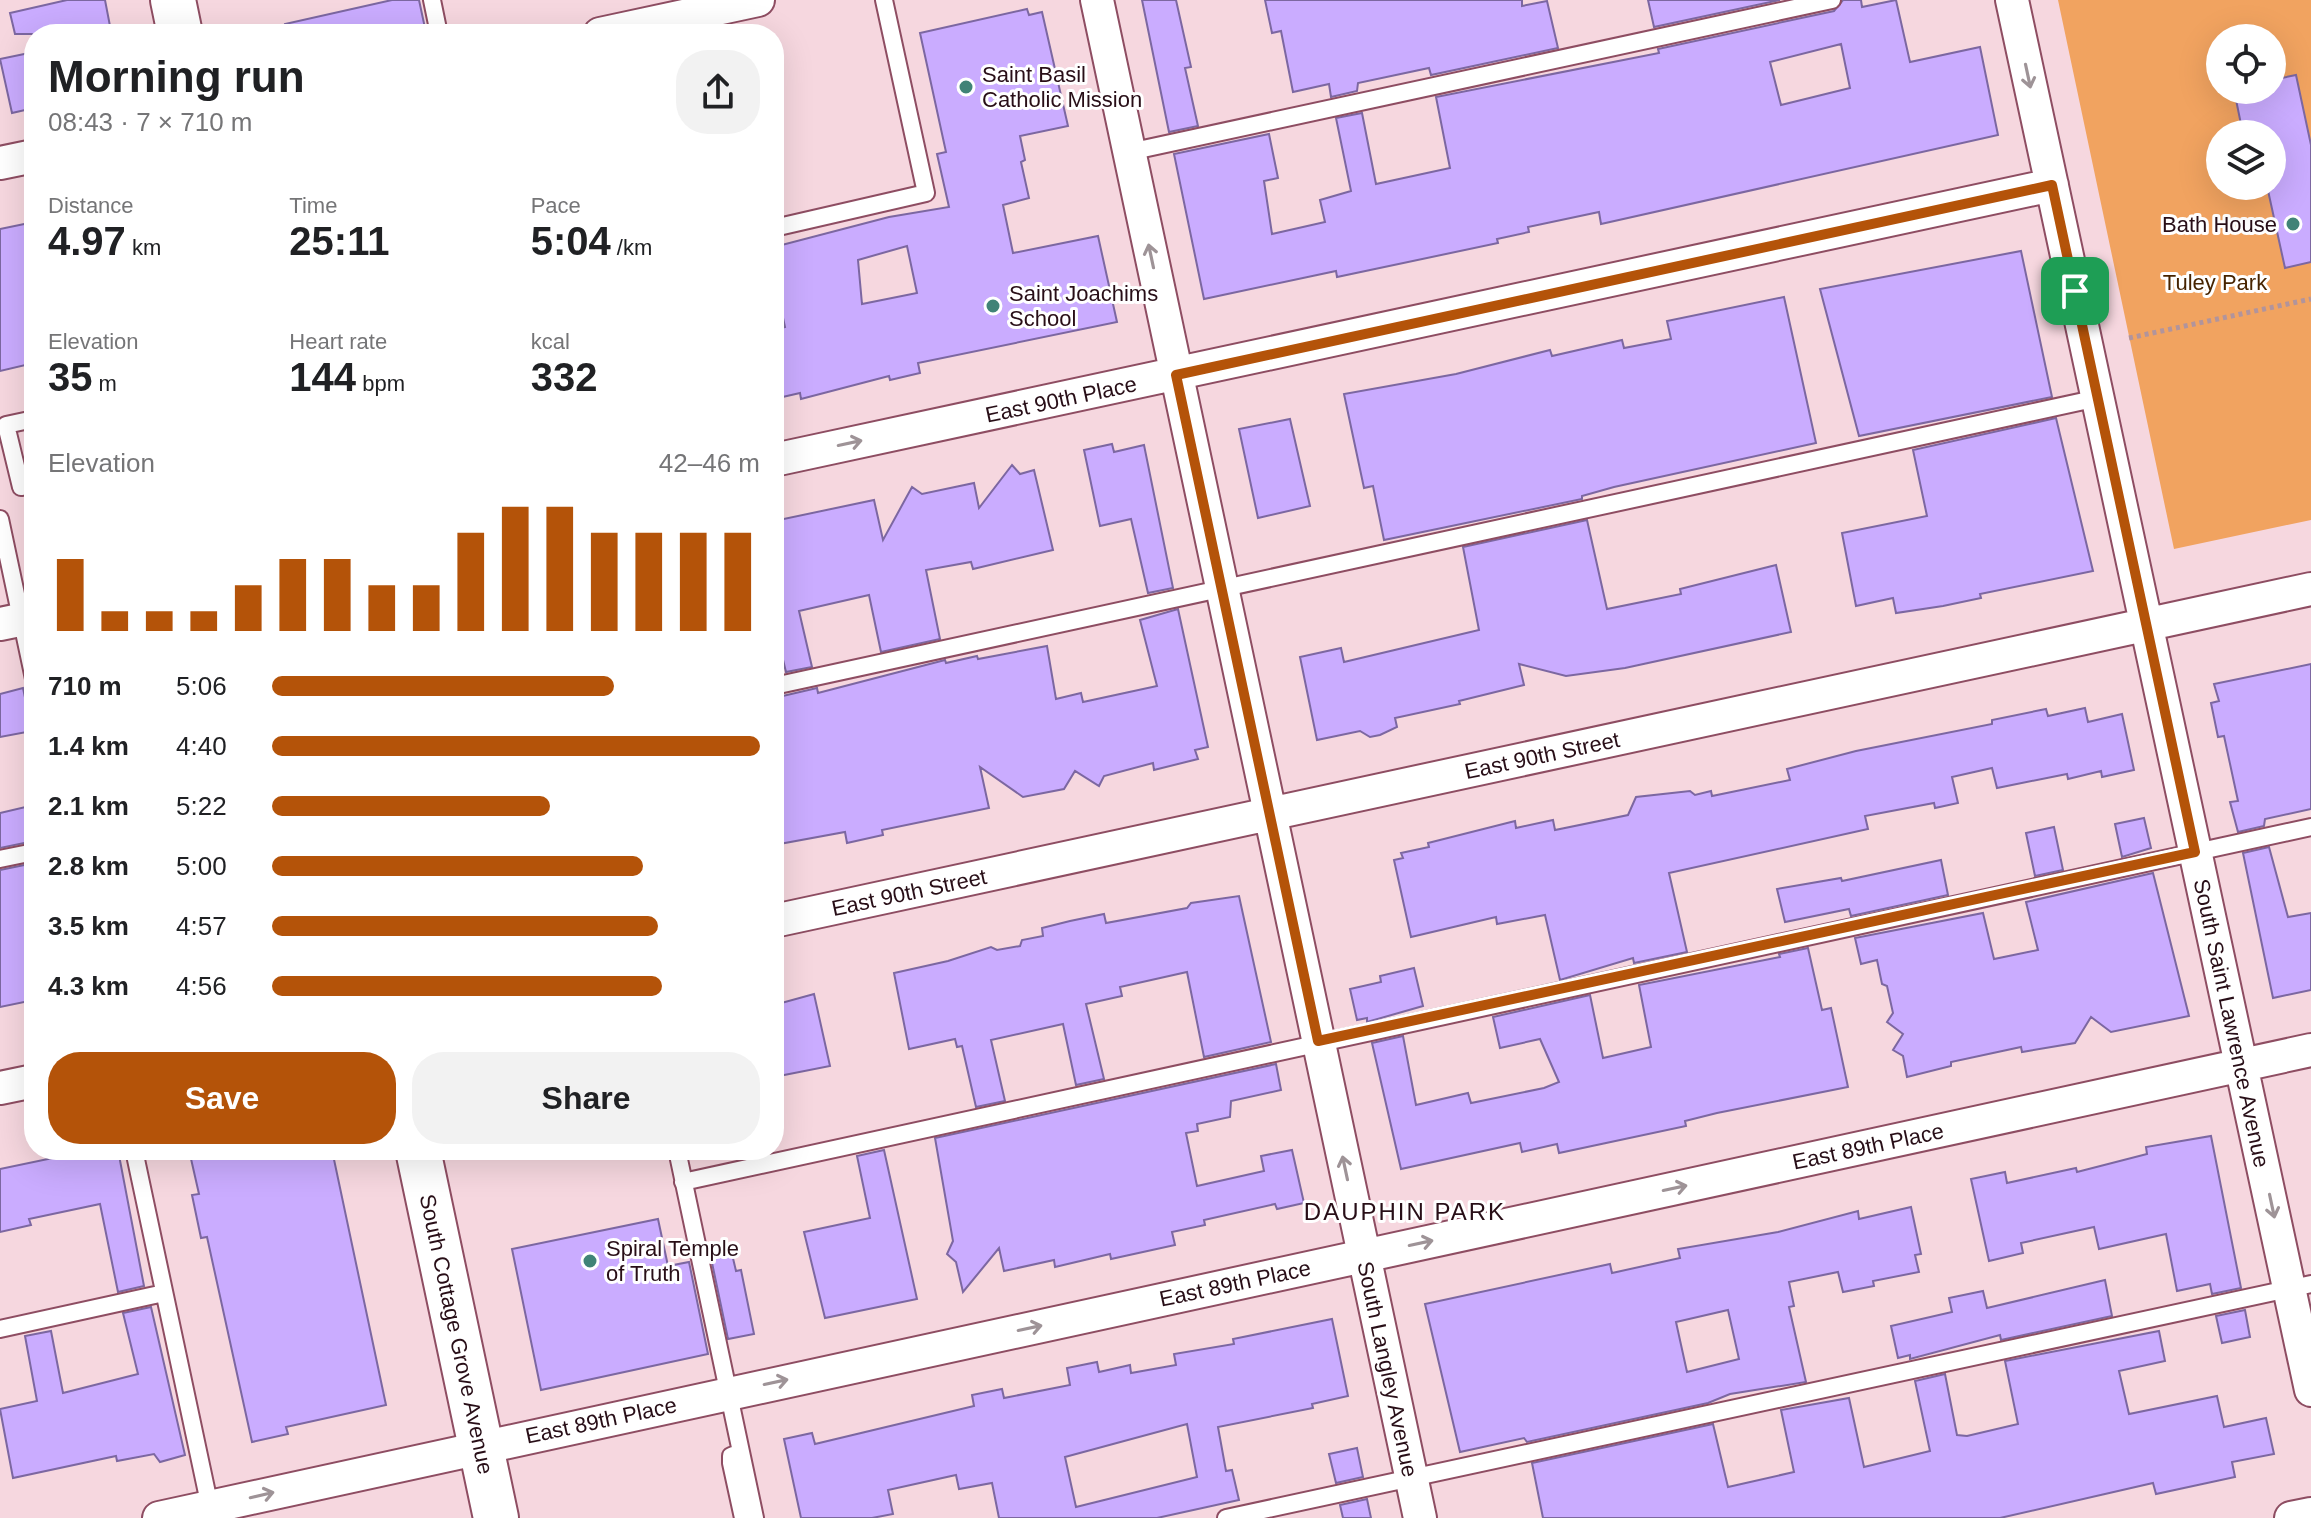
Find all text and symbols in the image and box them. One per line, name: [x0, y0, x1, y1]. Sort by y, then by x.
map controls: [2206, 24, 2286, 200]
button: locate: [2206, 24, 2286, 104]
button: share: [676, 50, 760, 134]
text: Morning run: [48, 52, 305, 101]
place label: Saint Basil Catholic Mission: [982, 62, 1142, 112]
one-way arrow: [2021, 63, 2036, 89]
marker: Saint Basil Catholic Mission: [957, 78, 975, 96]
text: 08:43 · 7 × 710 m: [48, 107, 253, 137]
button: layers: [2206, 120, 2286, 200]
text: Distance: [48, 193, 134, 218]
text: Time: [289, 193, 337, 218]
text: Pace: [531, 193, 581, 218]
place label: Bath House: [2162, 212, 2277, 237]
marker: Bath House: [2284, 215, 2302, 233]
text: 4.97: [48, 219, 126, 263]
text: 25:11: [289, 219, 389, 263]
text: 5:04: [531, 219, 611, 263]
text: km: [126, 235, 161, 260]
text: /km: [611, 235, 652, 260]
one-way arrow: [1143, 244, 1158, 270]
pin: [2041, 257, 2109, 325]
icon: arrive: [2053, 269, 2097, 313]
park label: Tuley Park: [2163, 270, 2268, 295]
place label: Saint Joachims School: [1009, 281, 1158, 331]
marker: Saint Joachims School: [984, 297, 1002, 315]
text: Elevation: [48, 329, 139, 354]
text: Heart rate: [289, 329, 387, 354]
text: kcal: [531, 329, 570, 354]
text: 35: [48, 355, 93, 399]
text: 144: [289, 355, 356, 399]
text: 332: [531, 355, 597, 399]
text: m: [93, 371, 117, 396]
text: bpm: [356, 371, 405, 396]
street label: East 90th Place: [983, 371, 1139, 428]
one-way arrow: [837, 435, 863, 450]
text: Elevation: [48, 448, 155, 478]
text: 42–46 m: [659, 448, 760, 478]
text: 710 m: [48, 671, 122, 701]
text: 5:06: [176, 671, 227, 701]
street label: East 90th Street: [1462, 727, 1622, 784]
text: 1.4 km: [48, 731, 129, 761]
text: 4:40: [176, 731, 227, 761]
text: 2.1 km: [48, 791, 129, 821]
text: 5:22: [176, 791, 227, 821]
text: 2.8 km: [48, 851, 129, 881]
text: 5:00: [176, 851, 227, 881]
street label: East 90th Street: [829, 864, 989, 921]
street label: South Saint Lawrence Avenue: [2189, 877, 2274, 1170]
text: 3.5 km: [48, 911, 129, 941]
text: 4:57: [176, 911, 227, 941]
text: 4.3 km: [48, 971, 129, 1001]
text: 4:56: [176, 971, 227, 1001]
button: Save: [48, 1052, 396, 1144]
button: Share: [412, 1052, 760, 1144]
street label: East 89th Place: [1790, 1118, 1946, 1175]
one-way arrow: [1337, 1156, 1352, 1181]
one-way arrow: [1662, 1180, 1688, 1195]
street label: South Cottage Grove Avenue: [415, 1192, 498, 1476]
one-way arrow: [2265, 1193, 2280, 1219]
district label: DAUPHIN PARK: [1304, 1198, 1506, 1225]
one-way arrow: [1408, 1235, 1433, 1250]
place label: Spiral Temple of Truth: [606, 1236, 739, 1286]
marker: Spiral Temple of Truth: [581, 1252, 599, 1270]
street label: East 89th Place: [1157, 1255, 1313, 1312]
street label: South Langley Avenue: [1352, 1259, 1423, 1479]
one-way arrow: [1017, 1320, 1042, 1335]
one-way arrow: [763, 1374, 788, 1389]
street label: East 89th Place: [523, 1392, 679, 1449]
one-way arrow: [249, 1487, 275, 1502]

